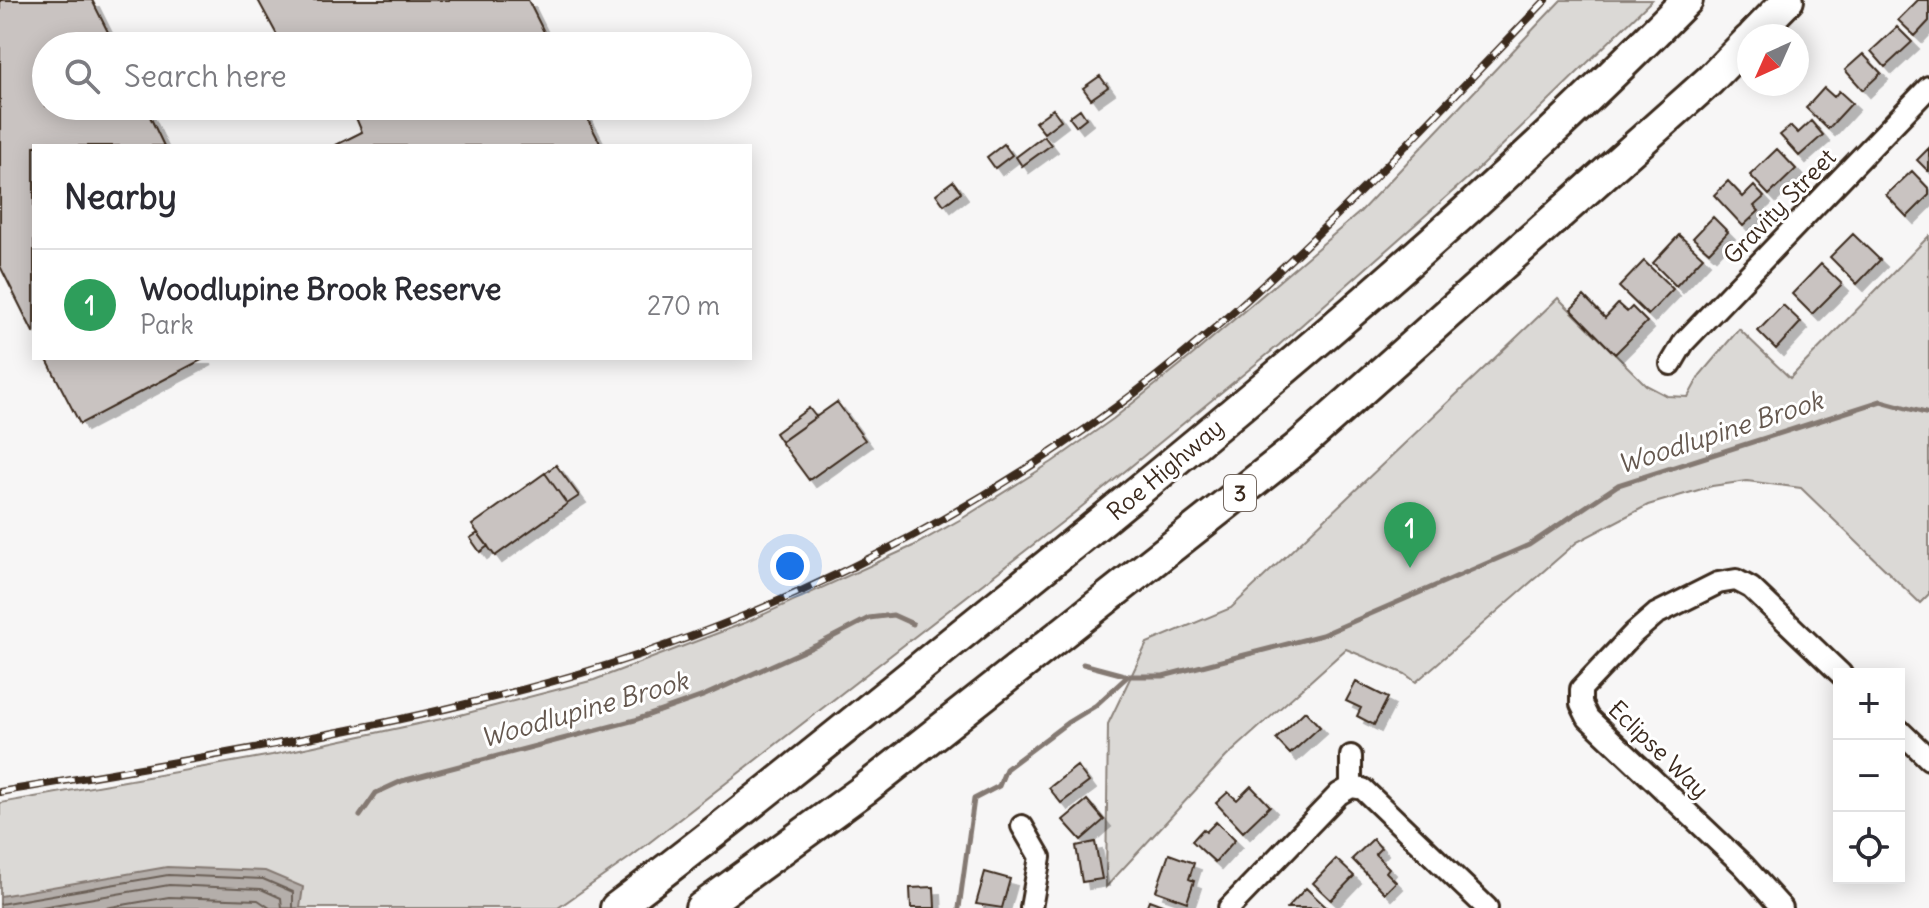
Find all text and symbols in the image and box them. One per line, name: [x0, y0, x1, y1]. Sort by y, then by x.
north arrow: [1737, 24, 1809, 96]
search box: [32, 32, 752, 120]
icon: search: [60, 54, 104, 98]
text: Search here: [124, 57, 287, 95]
street label: Gravity Street: [1716, 142, 1842, 270]
text: Nearby: [64, 175, 177, 218]
text: Woodlupine Brook Reserve: [140, 270, 502, 308]
text: 1: [85, 289, 95, 322]
text: 270 m: [647, 289, 720, 322]
text: Park: [140, 308, 194, 341]
water label: Woodlupine Brook: [1613, 383, 1829, 481]
street label: Roe Highway: [1101, 412, 1229, 526]
road number: 3: [1224, 475, 1256, 511]
pin: 1: [1384, 502, 1436, 568]
your location: [770, 546, 810, 586]
water label: Woodlupine Brook: [477, 663, 693, 754]
map controls: [1833, 668, 1905, 884]
button: +: [1833, 668, 1905, 740]
street label: Eclipse Way: [1602, 694, 1716, 804]
button: −: [1833, 740, 1905, 812]
button: locate: [1833, 812, 1905, 884]

